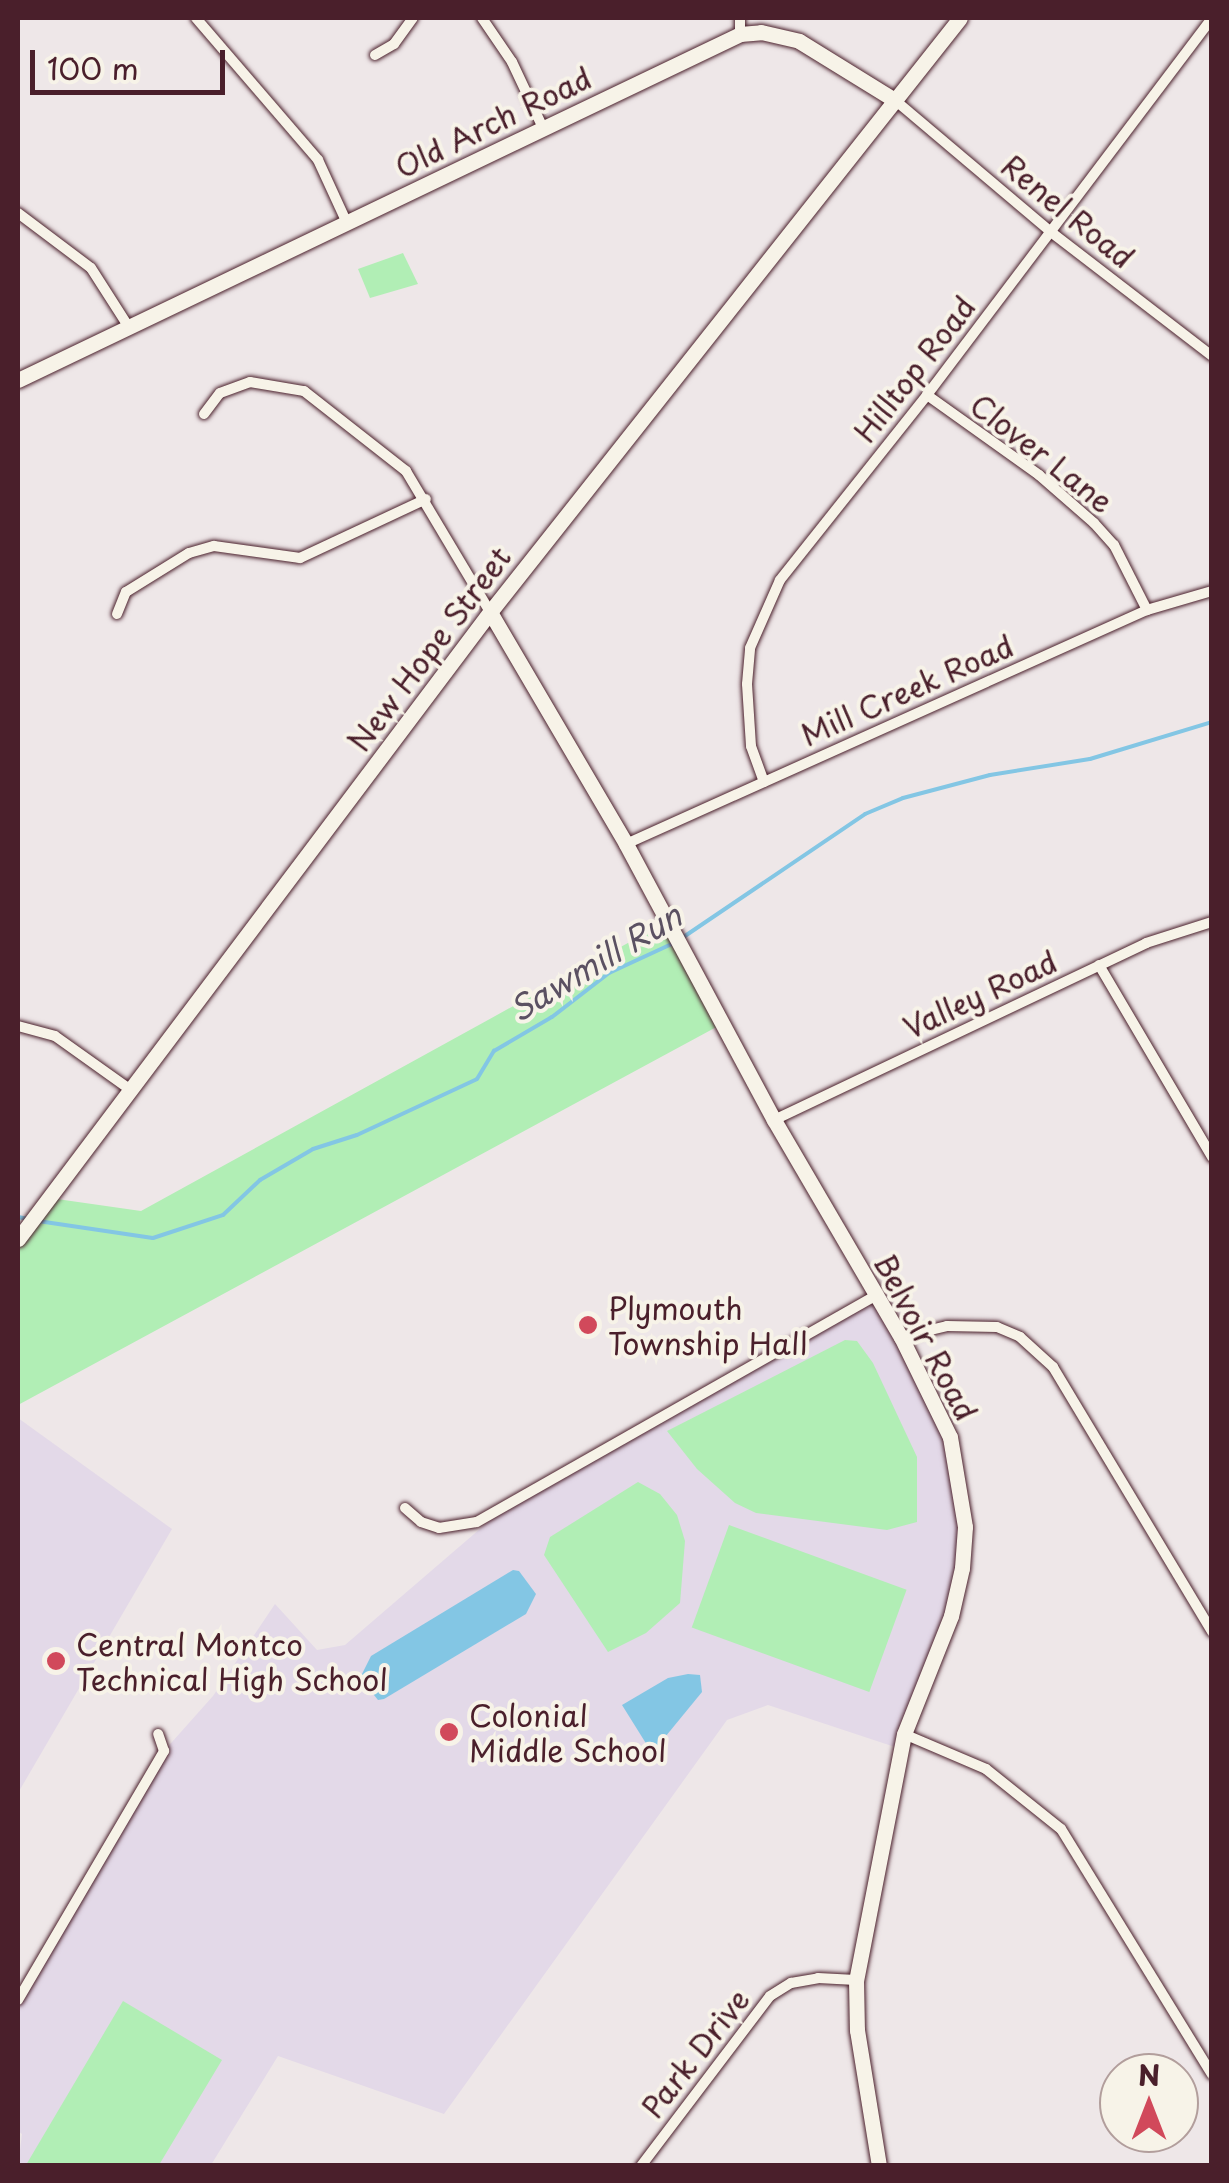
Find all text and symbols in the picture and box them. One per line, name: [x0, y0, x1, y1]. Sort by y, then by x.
scale bar: [35, 30, 230, 92]
text: 100 m: [47, 45, 139, 90]
street label: Old Arch Road: [389, 59, 597, 185]
street label: Renel Road: [994, 146, 1142, 276]
street label: Hilltop Road: [845, 288, 983, 450]
street label: Clover Lane: [964, 386, 1120, 520]
street label: New Hope Street: [341, 540, 517, 758]
street label: Mill Creek Road: [793, 626, 1021, 754]
water label: Sawmill Run: [502, 895, 688, 1029]
street label: Valley Road: [896, 942, 1064, 1046]
street label: Belvoir Road: [868, 1249, 984, 1425]
place label: Plymouth Township Hall: [608, 1290, 808, 1360]
marker: Plymouth Township Hall: [577, 1314, 599, 1336]
place label: Central Montco Technical High School: [76, 1626, 390, 1696]
marker: Central Montco Technical High School: [45, 1650, 67, 1672]
place label: Colonial Middle School: [469, 1697, 669, 1768]
marker: Colonial Middle School: [438, 1721, 460, 1743]
street label: Park Drive: [634, 1981, 756, 2125]
north arrow: [1099, 2053, 1199, 2153]
text: N: [1138, 2053, 1160, 2096]

